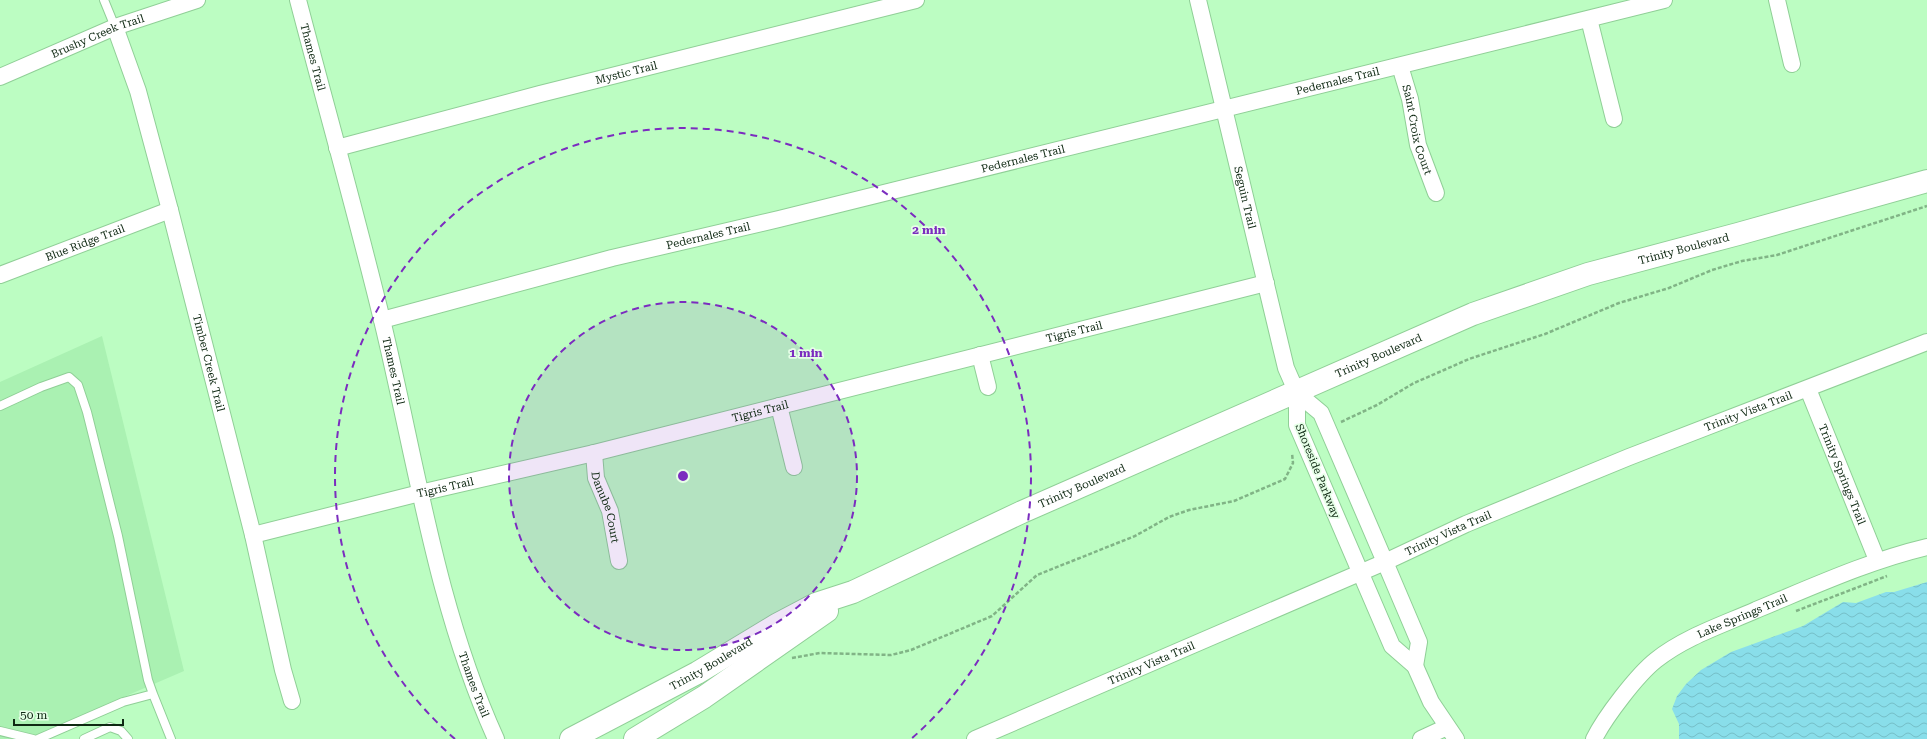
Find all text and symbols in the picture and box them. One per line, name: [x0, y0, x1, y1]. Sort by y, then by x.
street label: Brushy Creek Trail: [49, 12, 146, 61]
street label: Thames Trail: [297, 22, 328, 93]
street label: Mystic Trail: [594, 59, 659, 87]
street label: Pedernales Trail: [1294, 65, 1381, 98]
street label: Saint Croix Court: [1399, 83, 1435, 177]
street label: Pedernales Trail: [980, 142, 1067, 176]
street label: Seguin Trail: [1231, 165, 1259, 231]
street label: Pedernales Trail: [665, 220, 752, 252]
street label: Blue Ridge Trail: [44, 222, 127, 264]
text: 2 min: [912, 223, 946, 237]
street label: Trinity Boulevard: [1637, 231, 1731, 267]
street label: Timber Creek Trail: [190, 313, 227, 414]
street label: Tigris Trail: [1045, 318, 1104, 345]
street label: Trinity Boulevard: [1333, 331, 1424, 381]
street label: Thames Trail: [379, 336, 407, 407]
text: 1 min: [789, 346, 823, 360]
street label: Trinity Vista Trail: [1702, 388, 1795, 434]
street label: Tigris Trail: [731, 398, 790, 425]
street label: Shoreside Parkway: [1293, 422, 1343, 521]
street label: Trinity Springs Trail: [1816, 422, 1868, 527]
street label: Trinity Boulevard: [1037, 461, 1127, 511]
centre of rings: [676, 469, 690, 483]
street label: Danube Court: [589, 471, 622, 544]
street label: Tigris Trail: [416, 475, 475, 501]
street label: Trinity Vista Trail: [1403, 508, 1494, 559]
street label: Lake Springs Trail: [1695, 592, 1790, 641]
street label: Trinity Boulevard: [668, 635, 755, 693]
street label: Trinity Vista Trail: [1106, 639, 1197, 688]
street label: Thames Trail: [456, 650, 492, 720]
scale bar: [14, 701, 123, 727]
text: 50 m: [20, 708, 47, 722]

